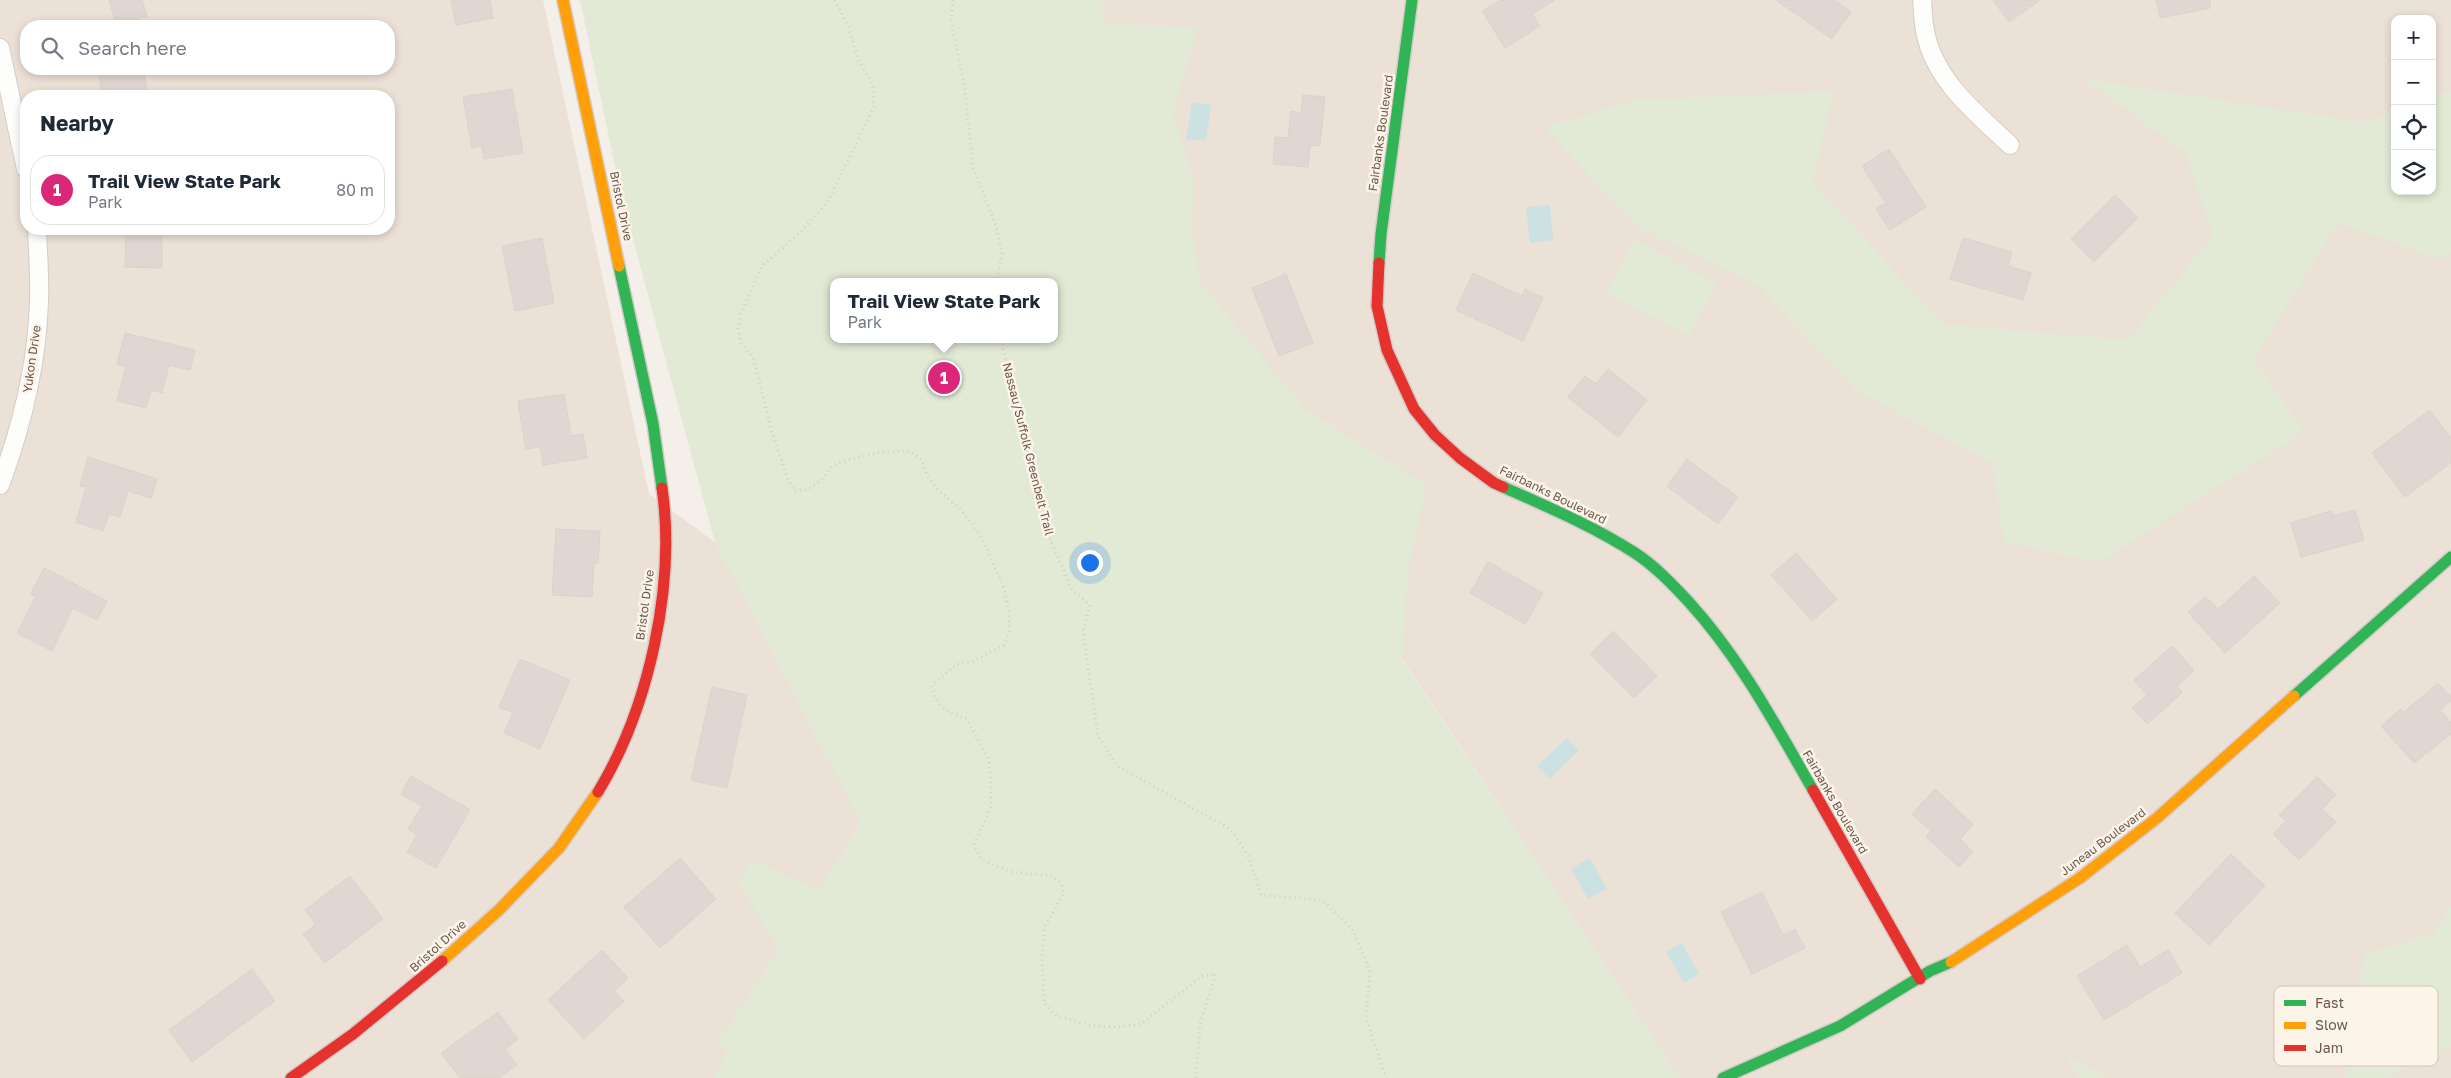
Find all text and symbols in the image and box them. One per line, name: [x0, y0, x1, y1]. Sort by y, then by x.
map controls: [2391, 15, 2436, 195]
button: +: [2391, 15, 2436, 60]
search box: [20, 20, 395, 75]
icon: search: [38, 34, 66, 62]
text: Search here: [78, 36, 187, 59]
button: −: [2391, 60, 2436, 105]
street label: Fairbanks Boulevard: [1365, 74, 1396, 192]
button: locate: [2391, 105, 2436, 150]
text: Nearby: [40, 110, 114, 136]
button: layers: [2391, 150, 2436, 195]
text: Trail View State Park: [88, 169, 281, 192]
street label: Bristol Drive: [607, 170, 636, 242]
text: 1: [53, 180, 61, 200]
text: 80 m: [336, 180, 374, 200]
text: Park: [88, 192, 123, 212]
popup: [830, 278, 1058, 343]
text: Trail View State Park: [848, 289, 1041, 312]
text: Park: [848, 312, 882, 332]
street label: Yukon Drive: [19, 324, 44, 394]
pin: 1: [928, 359, 960, 397]
street label: Nassau/Suffolk Greenbelt Trail: [1000, 361, 1057, 537]
street label: Fairbanks Boulevard: [1497, 462, 1609, 527]
your location: [1077, 550, 1103, 576]
street label: Bristol Drive: [632, 569, 657, 641]
street label: Fairbanks Boulevard: [1800, 747, 1871, 856]
street label: Juneau Boulevard: [2057, 805, 2148, 879]
street label: Bristol Drive: [406, 916, 469, 975]
legend: [2274, 986, 2438, 1066]
text: Fast: [2315, 994, 2344, 1011]
text: Slow: [2315, 1016, 2348, 1033]
text: Jam: [2315, 1039, 2343, 1056]

